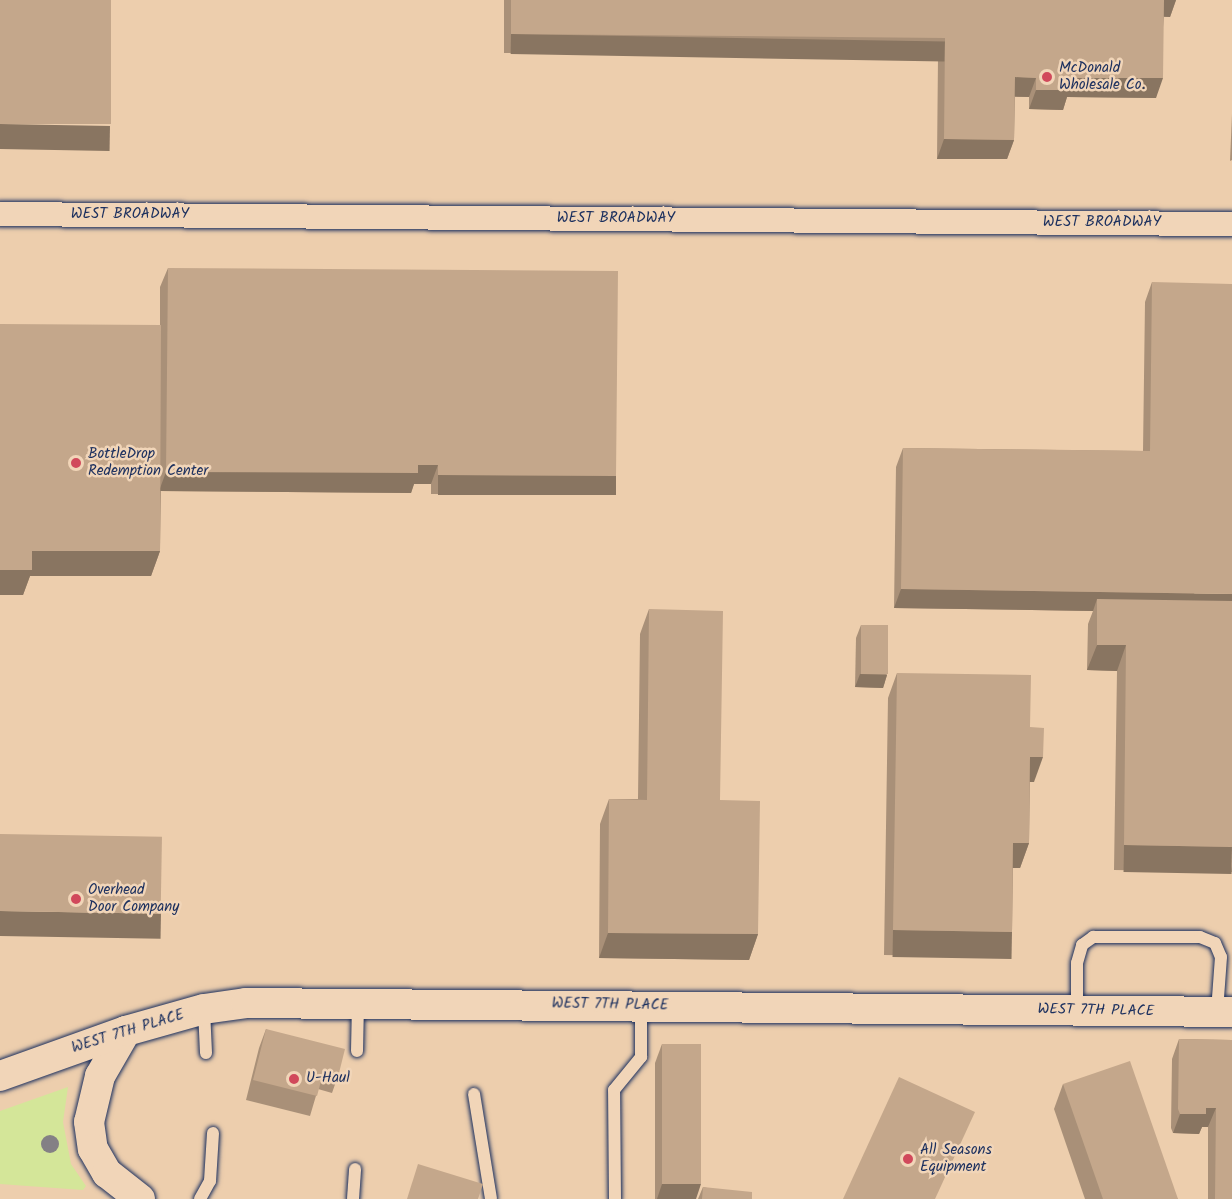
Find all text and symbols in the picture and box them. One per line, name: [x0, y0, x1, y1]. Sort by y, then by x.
place label: McDonald Wholesale Co.: [1059, 59, 1145, 94]
marker: McDonald Wholesale Co.: [1040, 70, 1054, 84]
street label: WEST BROADWAY: [71, 206, 189, 224]
street label: WEST BROADWAY: [557, 210, 675, 228]
street label: WEST BROADWAY: [1043, 214, 1161, 232]
place label: BottleDrop Redemption Center: [88, 445, 208, 480]
marker: BottleDrop Redemption Center: [69, 456, 83, 470]
place label: Overhead Door Company: [88, 881, 179, 916]
marker: Overhead Door Company: [69, 892, 83, 906]
street label: WEST 7TH PLACE: [551, 995, 669, 1015]
street label: WEST 7TH PLACE: [1037, 1001, 1155, 1021]
street label: WEST 7TH PLACE: [70, 1006, 186, 1058]
place label: U-Haul: [306, 1070, 350, 1088]
marker: U-Haul: [287, 1072, 301, 1086]
place label: All Seasons Equipment: [920, 1141, 992, 1176]
marker: All Seasons Equipment: [901, 1152, 915, 1166]

